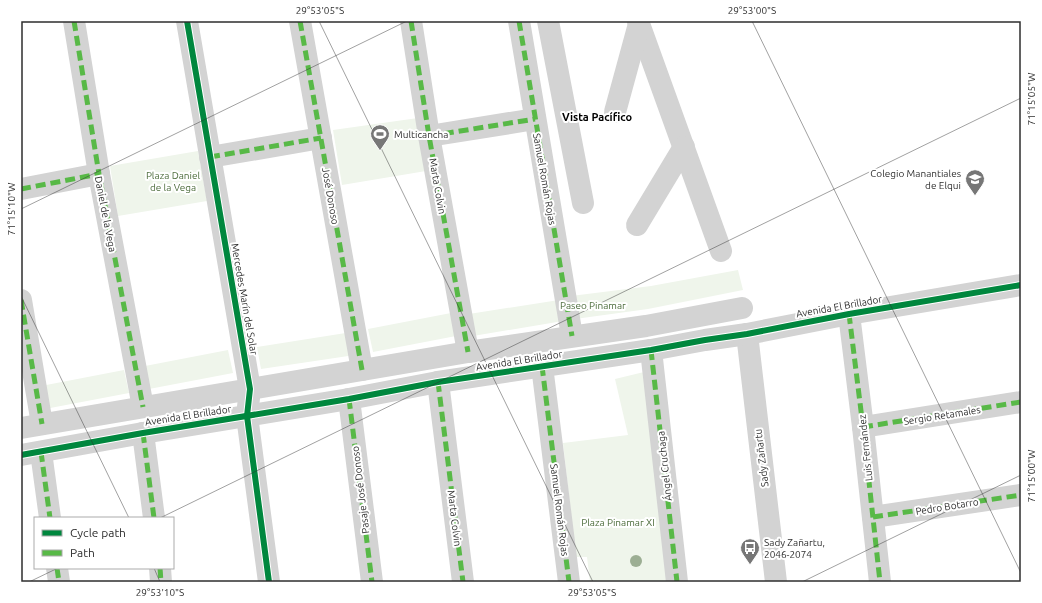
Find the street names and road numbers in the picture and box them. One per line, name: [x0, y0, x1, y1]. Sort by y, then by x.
street label: Samuel Román Rojas: [531, 132, 558, 226]
street label: Marta Colvin: [427, 157, 448, 215]
street label: José Donoso: [320, 167, 341, 226]
street label: Daniel de la Vega: [93, 175, 118, 253]
street label: Mercedes Marín del Solar: [229, 242, 260, 356]
street label: Avenida El Brillador: [795, 293, 883, 319]
street label: Avenida El Brillador: [475, 348, 563, 373]
street label: Avenida El Brillador: [144, 403, 232, 428]
street label: Sergio Retamales: [903, 404, 981, 427]
street label: Luis Fernández: [856, 414, 874, 482]
street label: Sady Zañartu: [752, 428, 771, 488]
street label: Ángel Cruchaga: [654, 430, 674, 502]
street label: Pasaje José Donoso: [350, 445, 371, 534]
street label: Samuel Román Rojas: [548, 463, 571, 557]
street label: Marta Colvin: [446, 489, 463, 547]
street label: Pedro Botarro: [915, 496, 980, 517]

